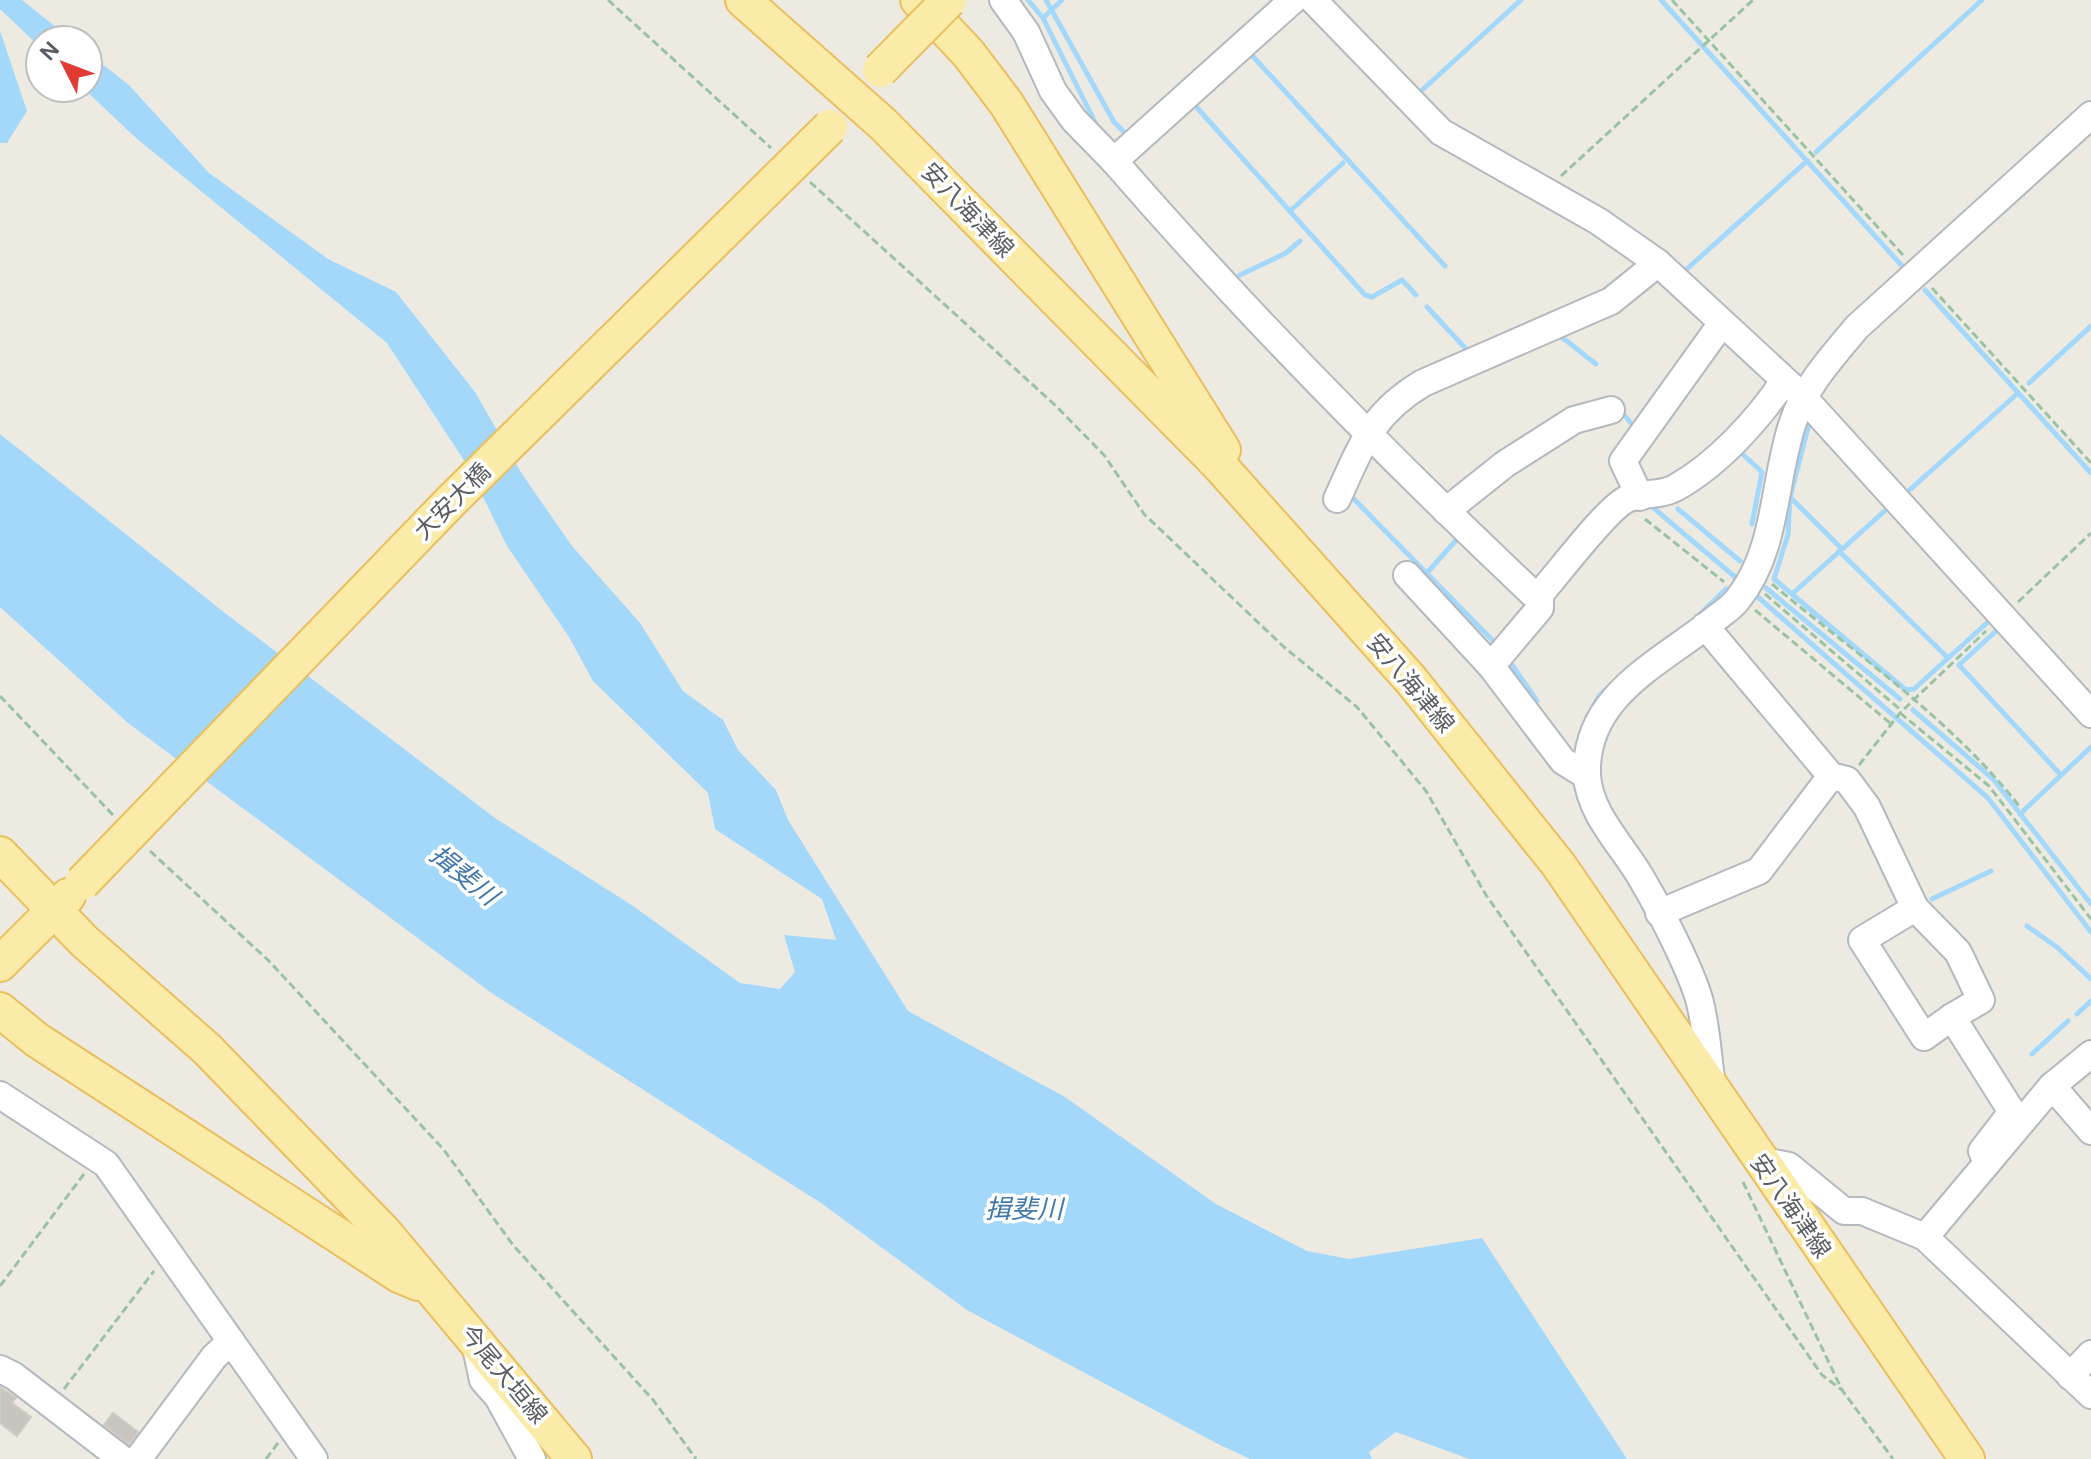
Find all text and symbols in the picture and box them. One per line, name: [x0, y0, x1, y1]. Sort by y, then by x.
north arrow: [24, 24, 104, 104]
text: N: [33, 35, 66, 67]
street label: 安八海津線: [915, 156, 1021, 264]
street label: 大安大橋: [407, 456, 497, 546]
street label: 安八海津線: [1361, 627, 1461, 739]
water label: 揖斐川: [423, 837, 507, 915]
street label: 安八海津線: [1744, 1148, 1838, 1264]
water label: 揖斐川: [985, 1192, 1066, 1226]
street label: 今尾大垣線: [454, 1318, 554, 1430]

